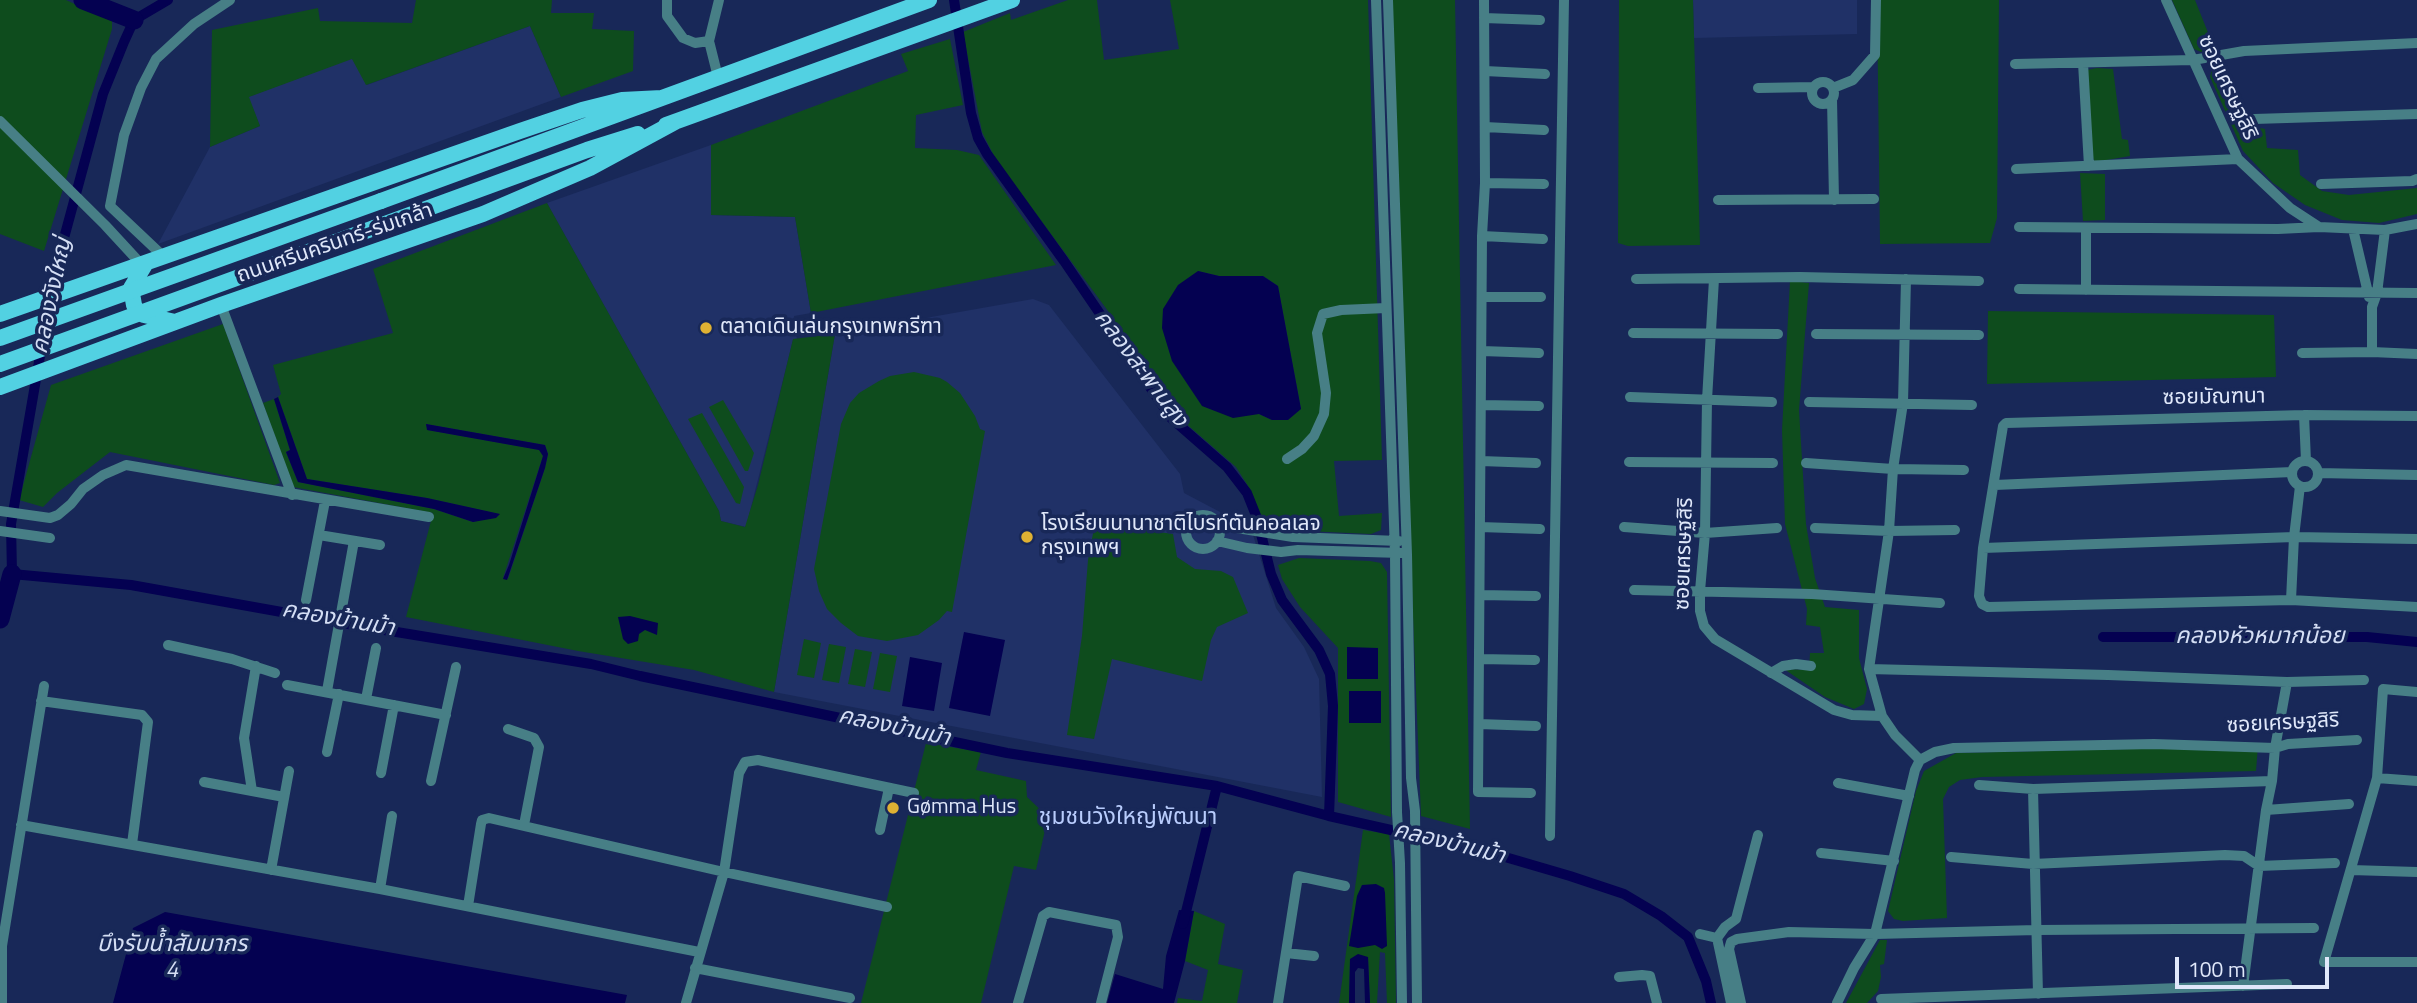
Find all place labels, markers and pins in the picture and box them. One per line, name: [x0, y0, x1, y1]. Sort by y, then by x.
place label: ตลาดเดินเล่นกรุงเทพกรีฑา: [720, 315, 942, 341]
marker: ตลาดเดินเล่นกรุงเทพกรีฑา: [698, 320, 714, 336]
place label: โรงเรียนนานาชาติไบรท์ตันคอลเลจ กรุงเทพฯ: [1041, 512, 1321, 562]
marker: โรงเรียนนานาชาติไบรท์ตันคอลเลจ กรุงเทพฯ: [1019, 529, 1035, 545]
place label: Gømma Hus: [907, 795, 1016, 821]
marker: Gømma Hus: [885, 800, 901, 816]

